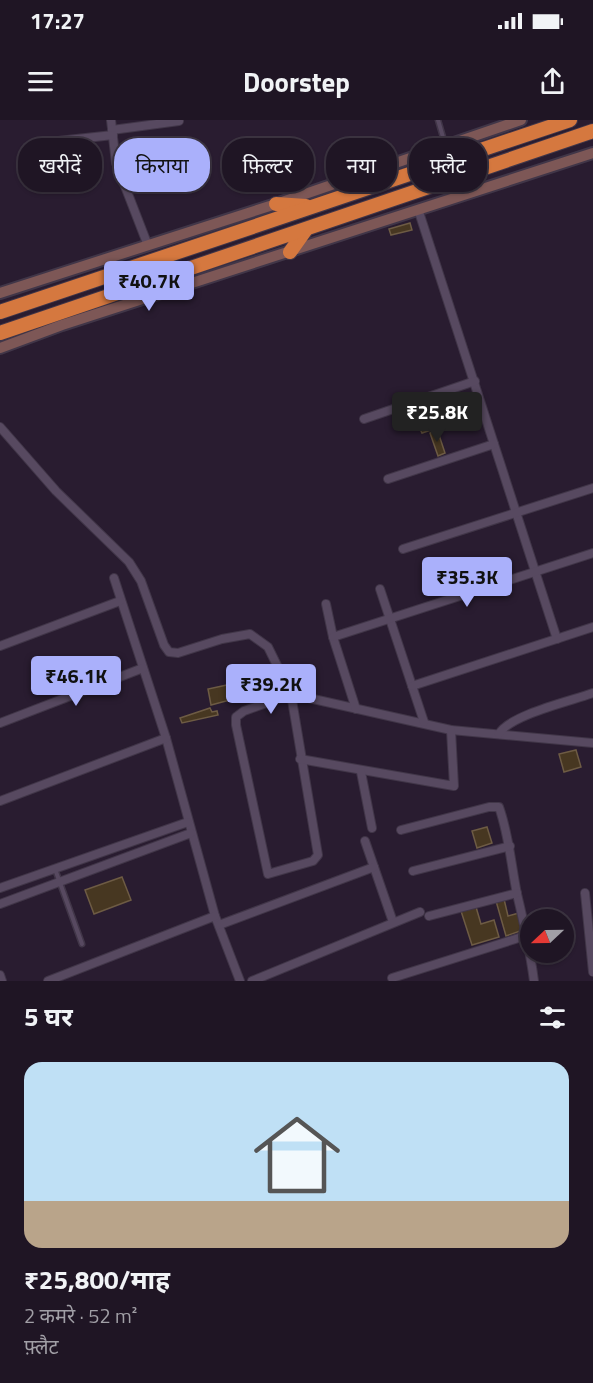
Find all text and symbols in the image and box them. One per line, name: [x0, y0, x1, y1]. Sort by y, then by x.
text: 17:27: [30, 4, 85, 38]
text: Doorstep: [243, 61, 350, 102]
icon: menu: [24, 65, 57, 98]
icon: share: [536, 65, 569, 98]
chip: खरीदें: [18, 138, 102, 192]
chip: किराया: [114, 138, 210, 192]
chip: फ़िल्टर: [222, 138, 314, 192]
chip: नया: [326, 138, 397, 192]
chip: फ़्लैट: [409, 138, 487, 192]
pin: ₹40.7K: [100, 261, 198, 312]
text: ₹40.7K: [118, 265, 180, 296]
pin: ₹25.8K: [388, 392, 486, 443]
text: ₹25.8K: [406, 396, 468, 427]
pin: ₹35.3K: [418, 557, 516, 608]
text: ₹35.3K: [436, 561, 498, 592]
pin: ₹46.1K: [27, 656, 125, 707]
text: ₹46.1K: [45, 660, 107, 691]
pin: ₹39.2K: [222, 664, 320, 715]
text: ₹39.2K: [240, 668, 302, 699]
north arrow: [520, 909, 574, 963]
map controls: [520, 909, 574, 963]
text: 5 घर: [24, 997, 73, 1036]
icon: filters: [536, 1001, 569, 1034]
icon: home: [243, 1101, 351, 1209]
text: ₹25,800/माह: [24, 1260, 170, 1299]
text: 2 कमरे · 52 m²: [24, 1300, 137, 1331]
text: फ़्लैट: [24, 1331, 59, 1362]

